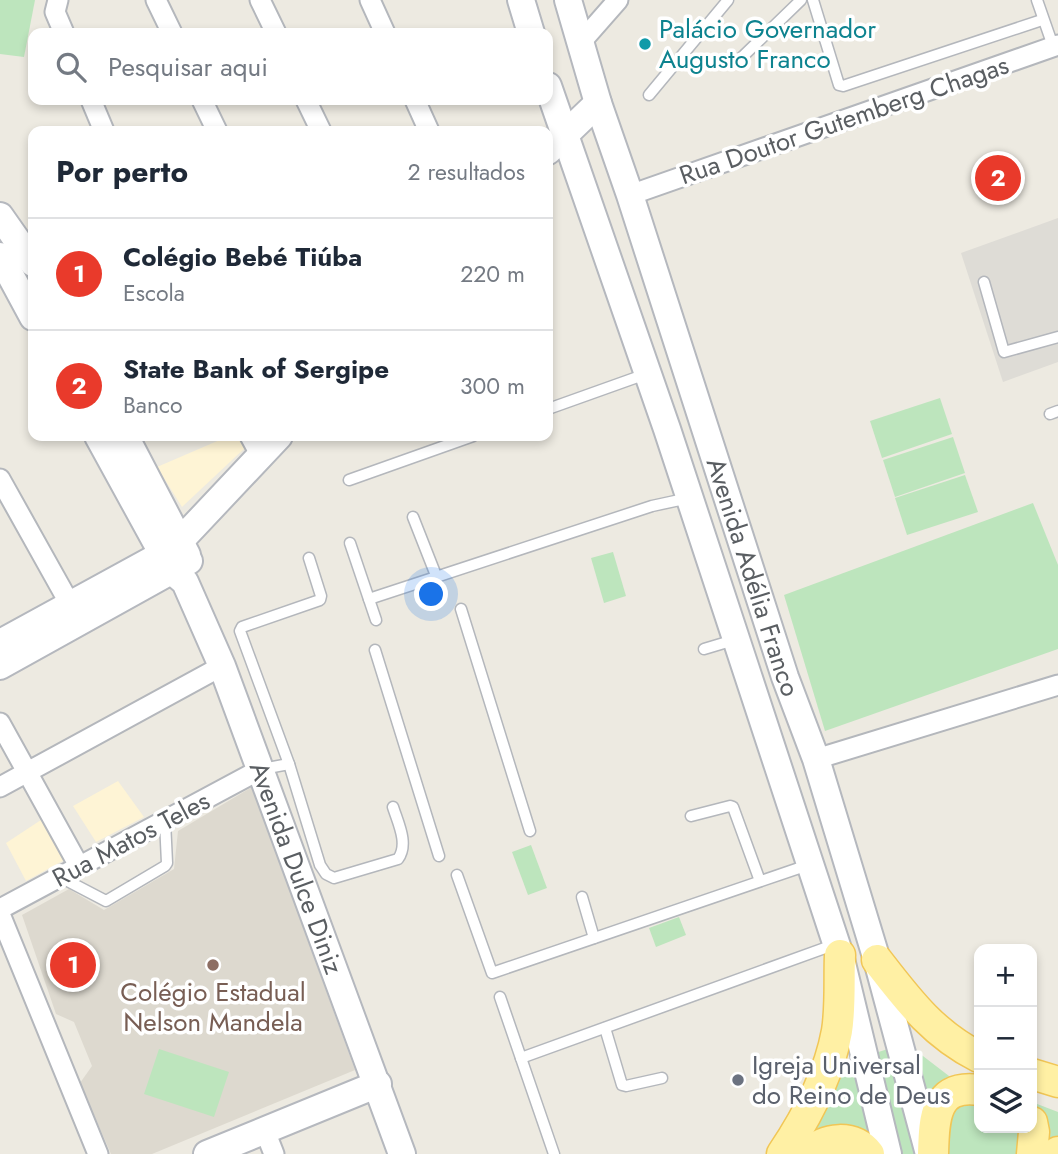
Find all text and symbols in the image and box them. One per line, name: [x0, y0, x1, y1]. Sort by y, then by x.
place label: Palácio Governador Augusto Franco: [659, 10, 876, 78]
search box: [28, 28, 553, 105]
marker: Palácio Governador Augusto Franco: [637, 36, 653, 52]
street label: Rua Doutor Gutemberg Chagas: [674, 46, 1014, 194]
icon: search: [52, 48, 90, 86]
text: Pesquisar aqui: [108, 48, 268, 86]
text: Por perto: [56, 150, 188, 193]
pin: 2: [975, 152, 1021, 204]
text: 2 resultados: [407, 155, 525, 189]
text: Colégio Bebé Tiúba: [123, 238, 362, 276]
text: 1: [73, 257, 85, 291]
text: 220 m: [460, 257, 525, 291]
text: Escola: [123, 276, 185, 310]
text: State Bank of Sergipe: [123, 350, 389, 388]
text: 2: [71, 369, 87, 403]
text: 300 m: [460, 369, 525, 403]
text: Banco: [123, 388, 183, 422]
street label: Avenida Adélia Franco: [697, 453, 810, 702]
your location: [414, 577, 448, 611]
street label: Avenida Dulce Diniz: [240, 756, 353, 979]
street label: Rua Matos Teles: [45, 781, 217, 897]
pin: 1: [50, 939, 96, 991]
map controls: [974, 944, 1037, 1133]
button: +: [974, 944, 1037, 1007]
marker: Colégio Estadual Nelson Mandela: [205, 957, 221, 973]
place label: Colégio Estadual Nelson Mandela: [120, 973, 306, 1041]
button: −: [974, 1007, 1037, 1070]
place label: Igreja Universal do Reino de Deus: [752, 1046, 950, 1114]
button: layers: [974, 1070, 1037, 1133]
marker: Igreja Universal do Reino de Deus: [730, 1072, 746, 1088]

